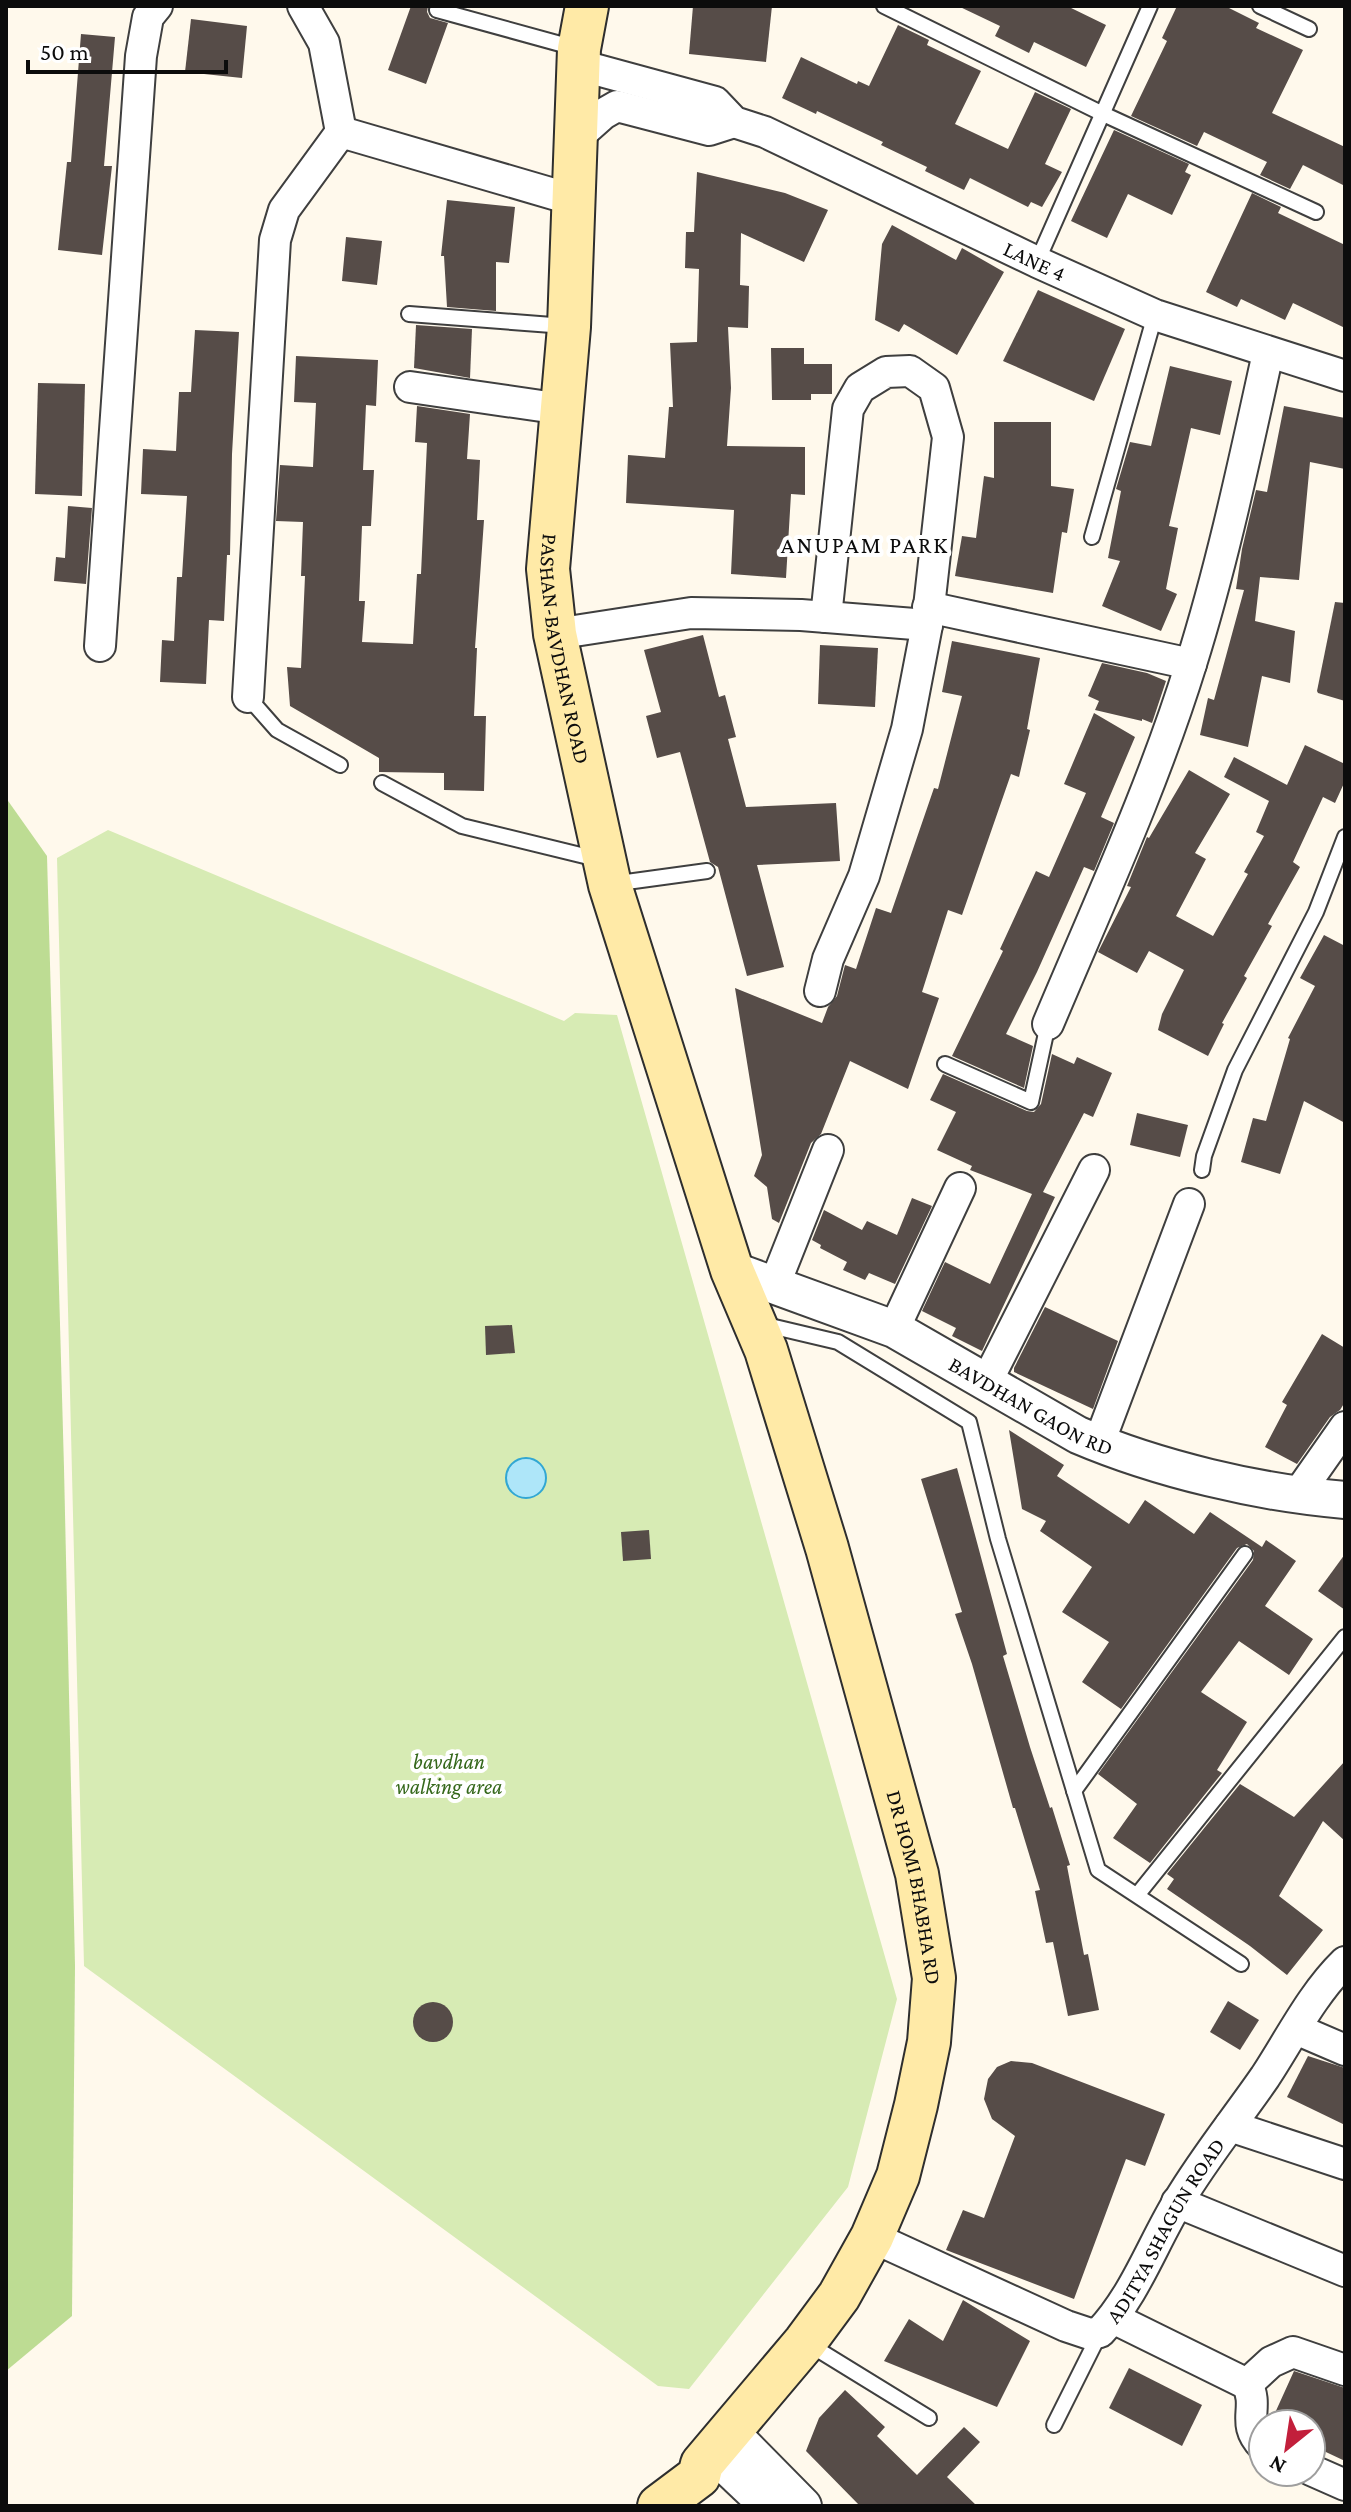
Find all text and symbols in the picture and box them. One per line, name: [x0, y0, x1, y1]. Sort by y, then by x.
scale bar: [28, 24, 226, 74]
text: 50 m: [40, 38, 89, 65]
street label: LANE 4: [1000, 236, 1069, 286]
district label: ANUPAM PARK: [781, 531, 949, 558]
street label: PASHAN-BAVDHAN ROAD: [535, 533, 595, 766]
street label: BAVDHAN GAON RD: [945, 1351, 1117, 1461]
park label: bavdhan walking area: [396, 1749, 502, 1799]
street label: DR HOMI BHABHA RD: [881, 1788, 947, 1986]
street label: ADITYA SHAGUN ROAD: [1101, 2133, 1230, 2328]
north arrow: [1247, 2408, 1327, 2488]
text: N: [1265, 2450, 1290, 2479]

